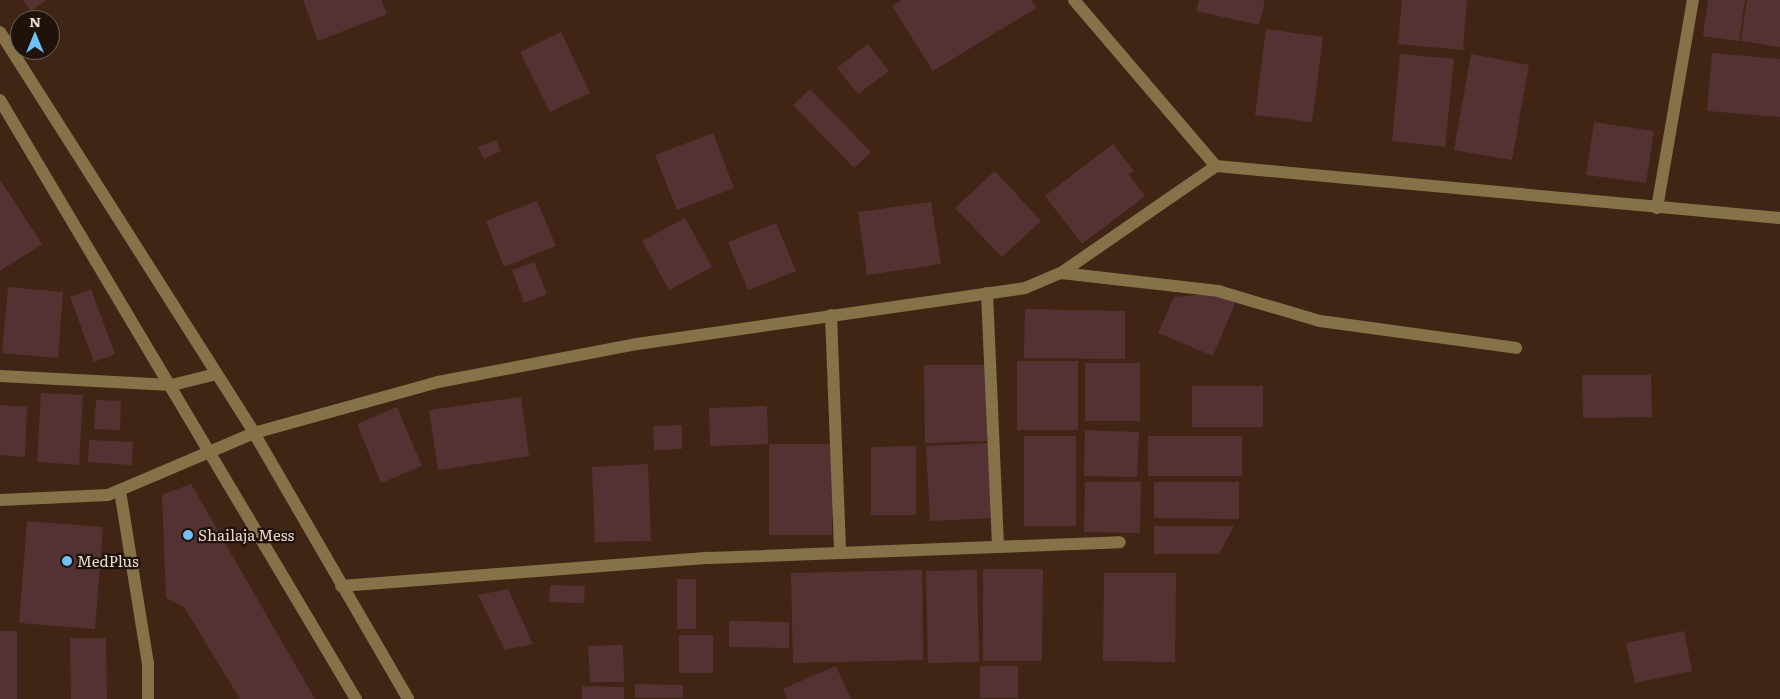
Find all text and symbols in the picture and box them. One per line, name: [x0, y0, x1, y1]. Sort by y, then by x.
north arrow: [10, 10, 60, 60]
text: N: [29, 11, 41, 31]
place label: Shailaja Mess: [198, 526, 294, 544]
marker: Shailaja Mess: [182, 529, 194, 541]
place label: MedPlus: [77, 552, 139, 570]
marker: MedPlus: [61, 555, 73, 567]

